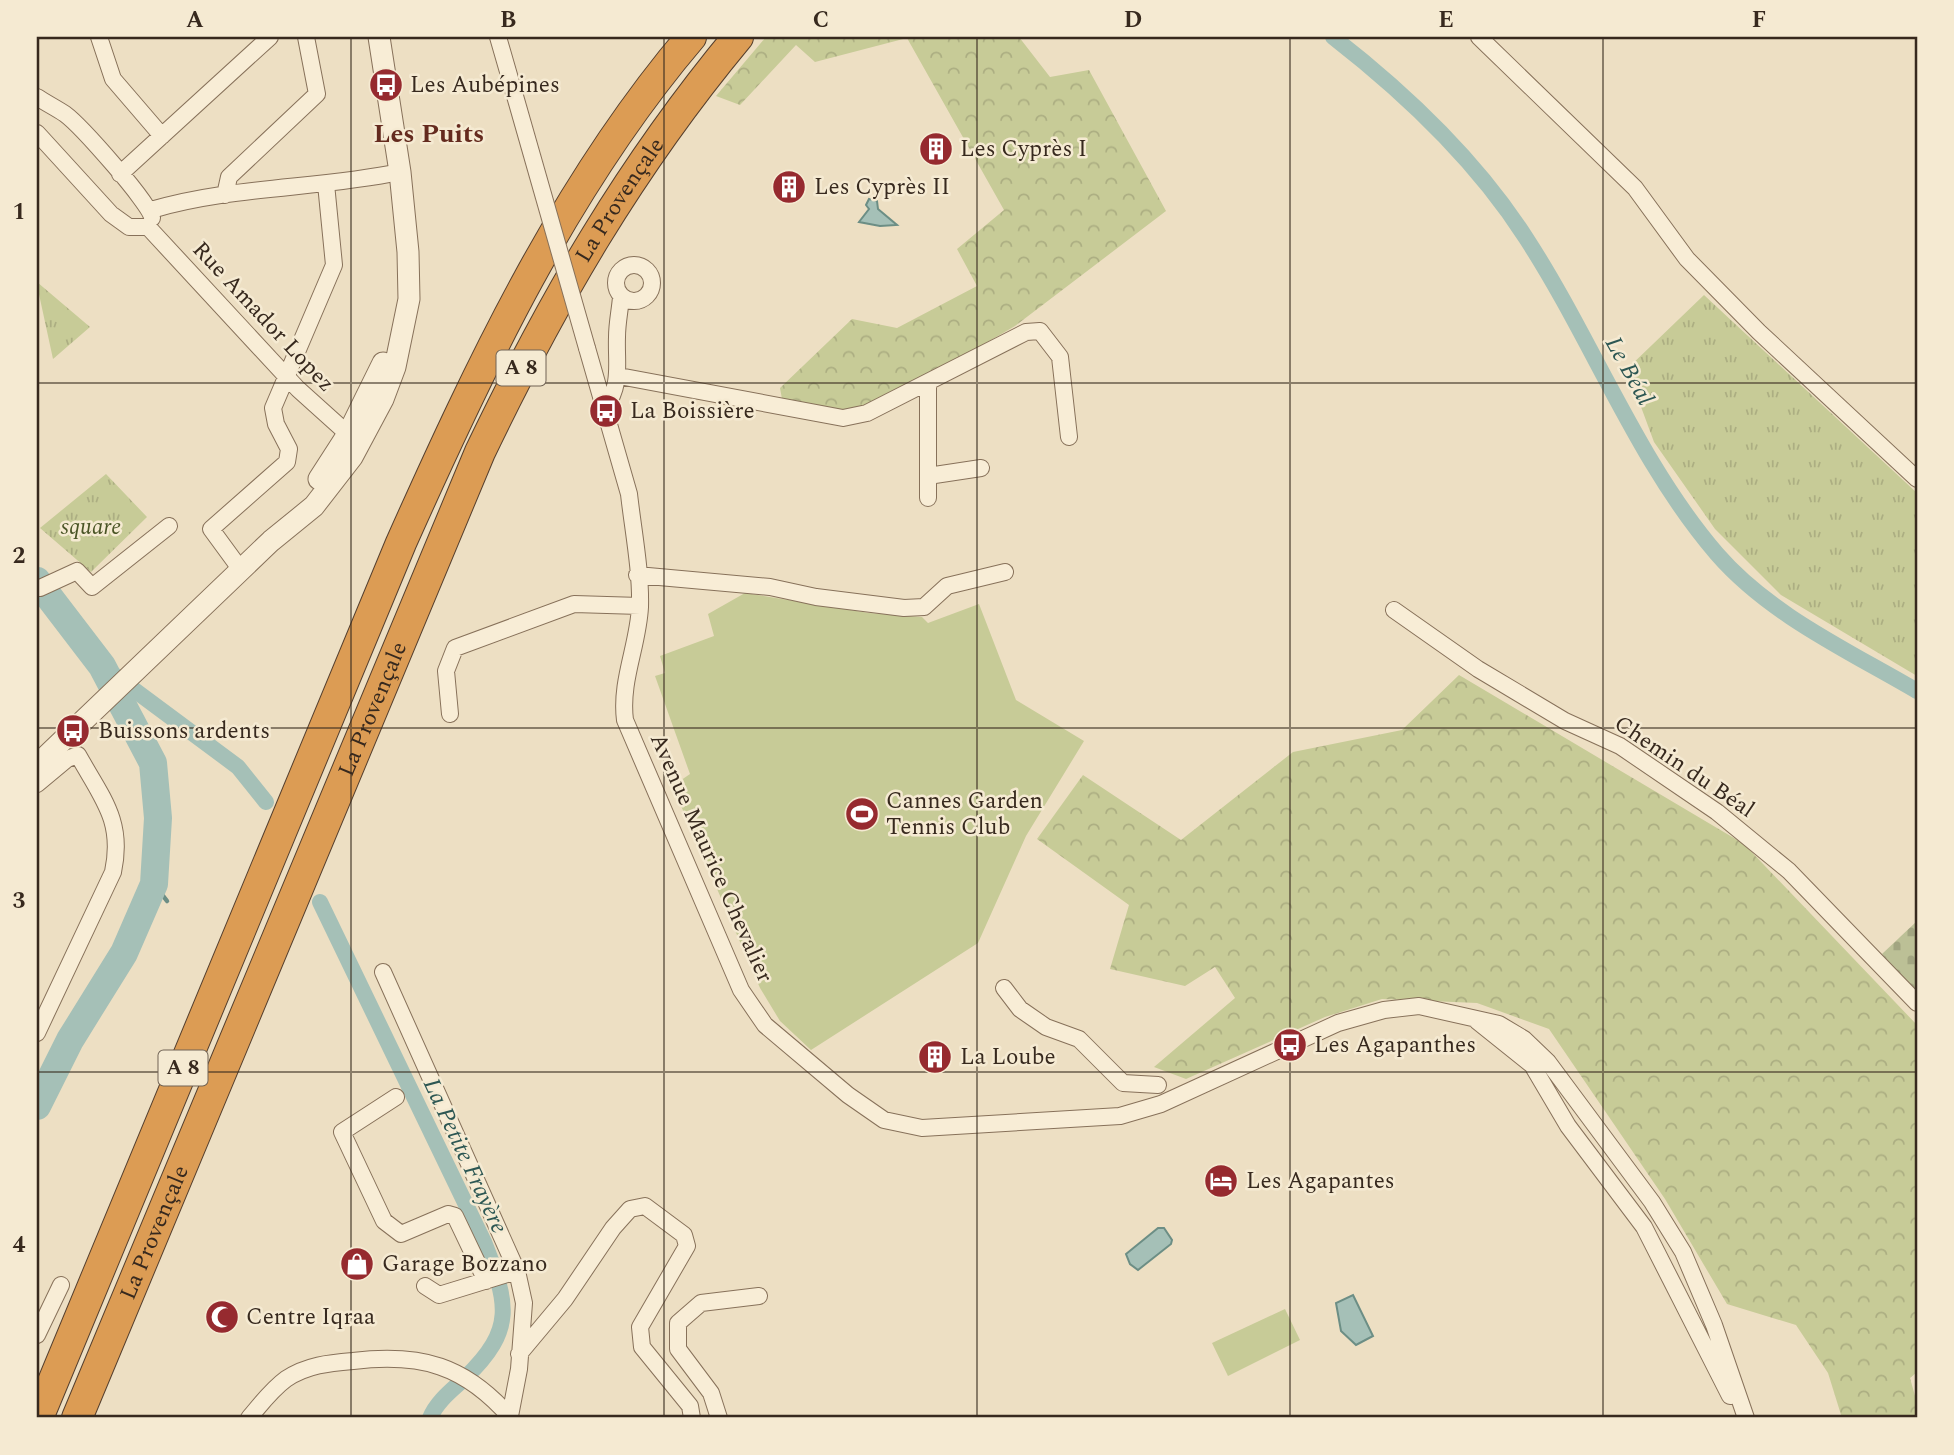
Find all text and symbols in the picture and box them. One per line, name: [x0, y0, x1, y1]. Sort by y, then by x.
text: A: [186, 3, 204, 38]
text: B: [500, 3, 516, 38]
text: C: [813, 3, 829, 38]
text: D: [1124, 3, 1142, 38]
text: E: [1438, 3, 1454, 38]
text: F: [1752, 3, 1766, 38]
bus stop icon: Les Aubépines: [367, 66, 405, 104]
place label: Les Aubépines: [410, 68, 560, 103]
district label: Les Puits: [374, 114, 484, 154]
street label: La Provençale: [566, 130, 673, 269]
building icon: Les Cyprès I: [917, 130, 955, 168]
place label: Les Cyprès I: [960, 132, 1087, 167]
building icon: Les Cyprès II: [770, 168, 808, 206]
place label: Les Cyprès II: [814, 170, 950, 205]
text: 1: [13, 195, 25, 230]
street label: Rue Amador Lopez: [183, 234, 343, 400]
water label: Le Béal: [1595, 330, 1663, 412]
road number: A 8: [496, 350, 546, 386]
bus stop icon: La Boissière: [587, 392, 625, 430]
place label: La Boissière: [630, 394, 755, 429]
park label: square: [61, 510, 121, 545]
text: 2: [13, 539, 26, 574]
street label: La Provençale: [329, 636, 416, 782]
street label: Chemin du Béal: [1607, 707, 1761, 827]
bus stop icon: Buissons ardents: [54, 712, 92, 750]
place label: Buissons ardents: [98, 714, 270, 749]
street label: Avenue Maurice Chevalier: [640, 728, 782, 988]
place label: Cannes Garden Tennis Club: [886, 784, 1043, 845]
sports icon: Cannes Garden Tennis Club: [843, 795, 881, 833]
text: 3: [13, 884, 26, 919]
bus stop icon: Les Agapanthes: [1271, 1026, 1309, 1064]
place label: Les Agapanthes: [1314, 1028, 1476, 1063]
building icon: La Loube: [916, 1038, 954, 1076]
place label: La Loube: [960, 1040, 1056, 1075]
road number: A 8: [158, 1050, 208, 1086]
water label: La Petite Frayère: [413, 1072, 517, 1240]
street label: La Provençale: [111, 1160, 198, 1305]
hotel icon: Les Agapantes: [1202, 1162, 1240, 1200]
place label: Les Agapantes: [1246, 1164, 1395, 1199]
text: 4: [13, 1228, 26, 1263]
shop icon: Garage Bozzano: [338, 1245, 376, 1283]
place label: Garage Bozzano: [382, 1247, 547, 1282]
mosque icon: Centre Iqraa: [203, 1298, 241, 1336]
place label: Centre Iqraa: [246, 1300, 375, 1335]

